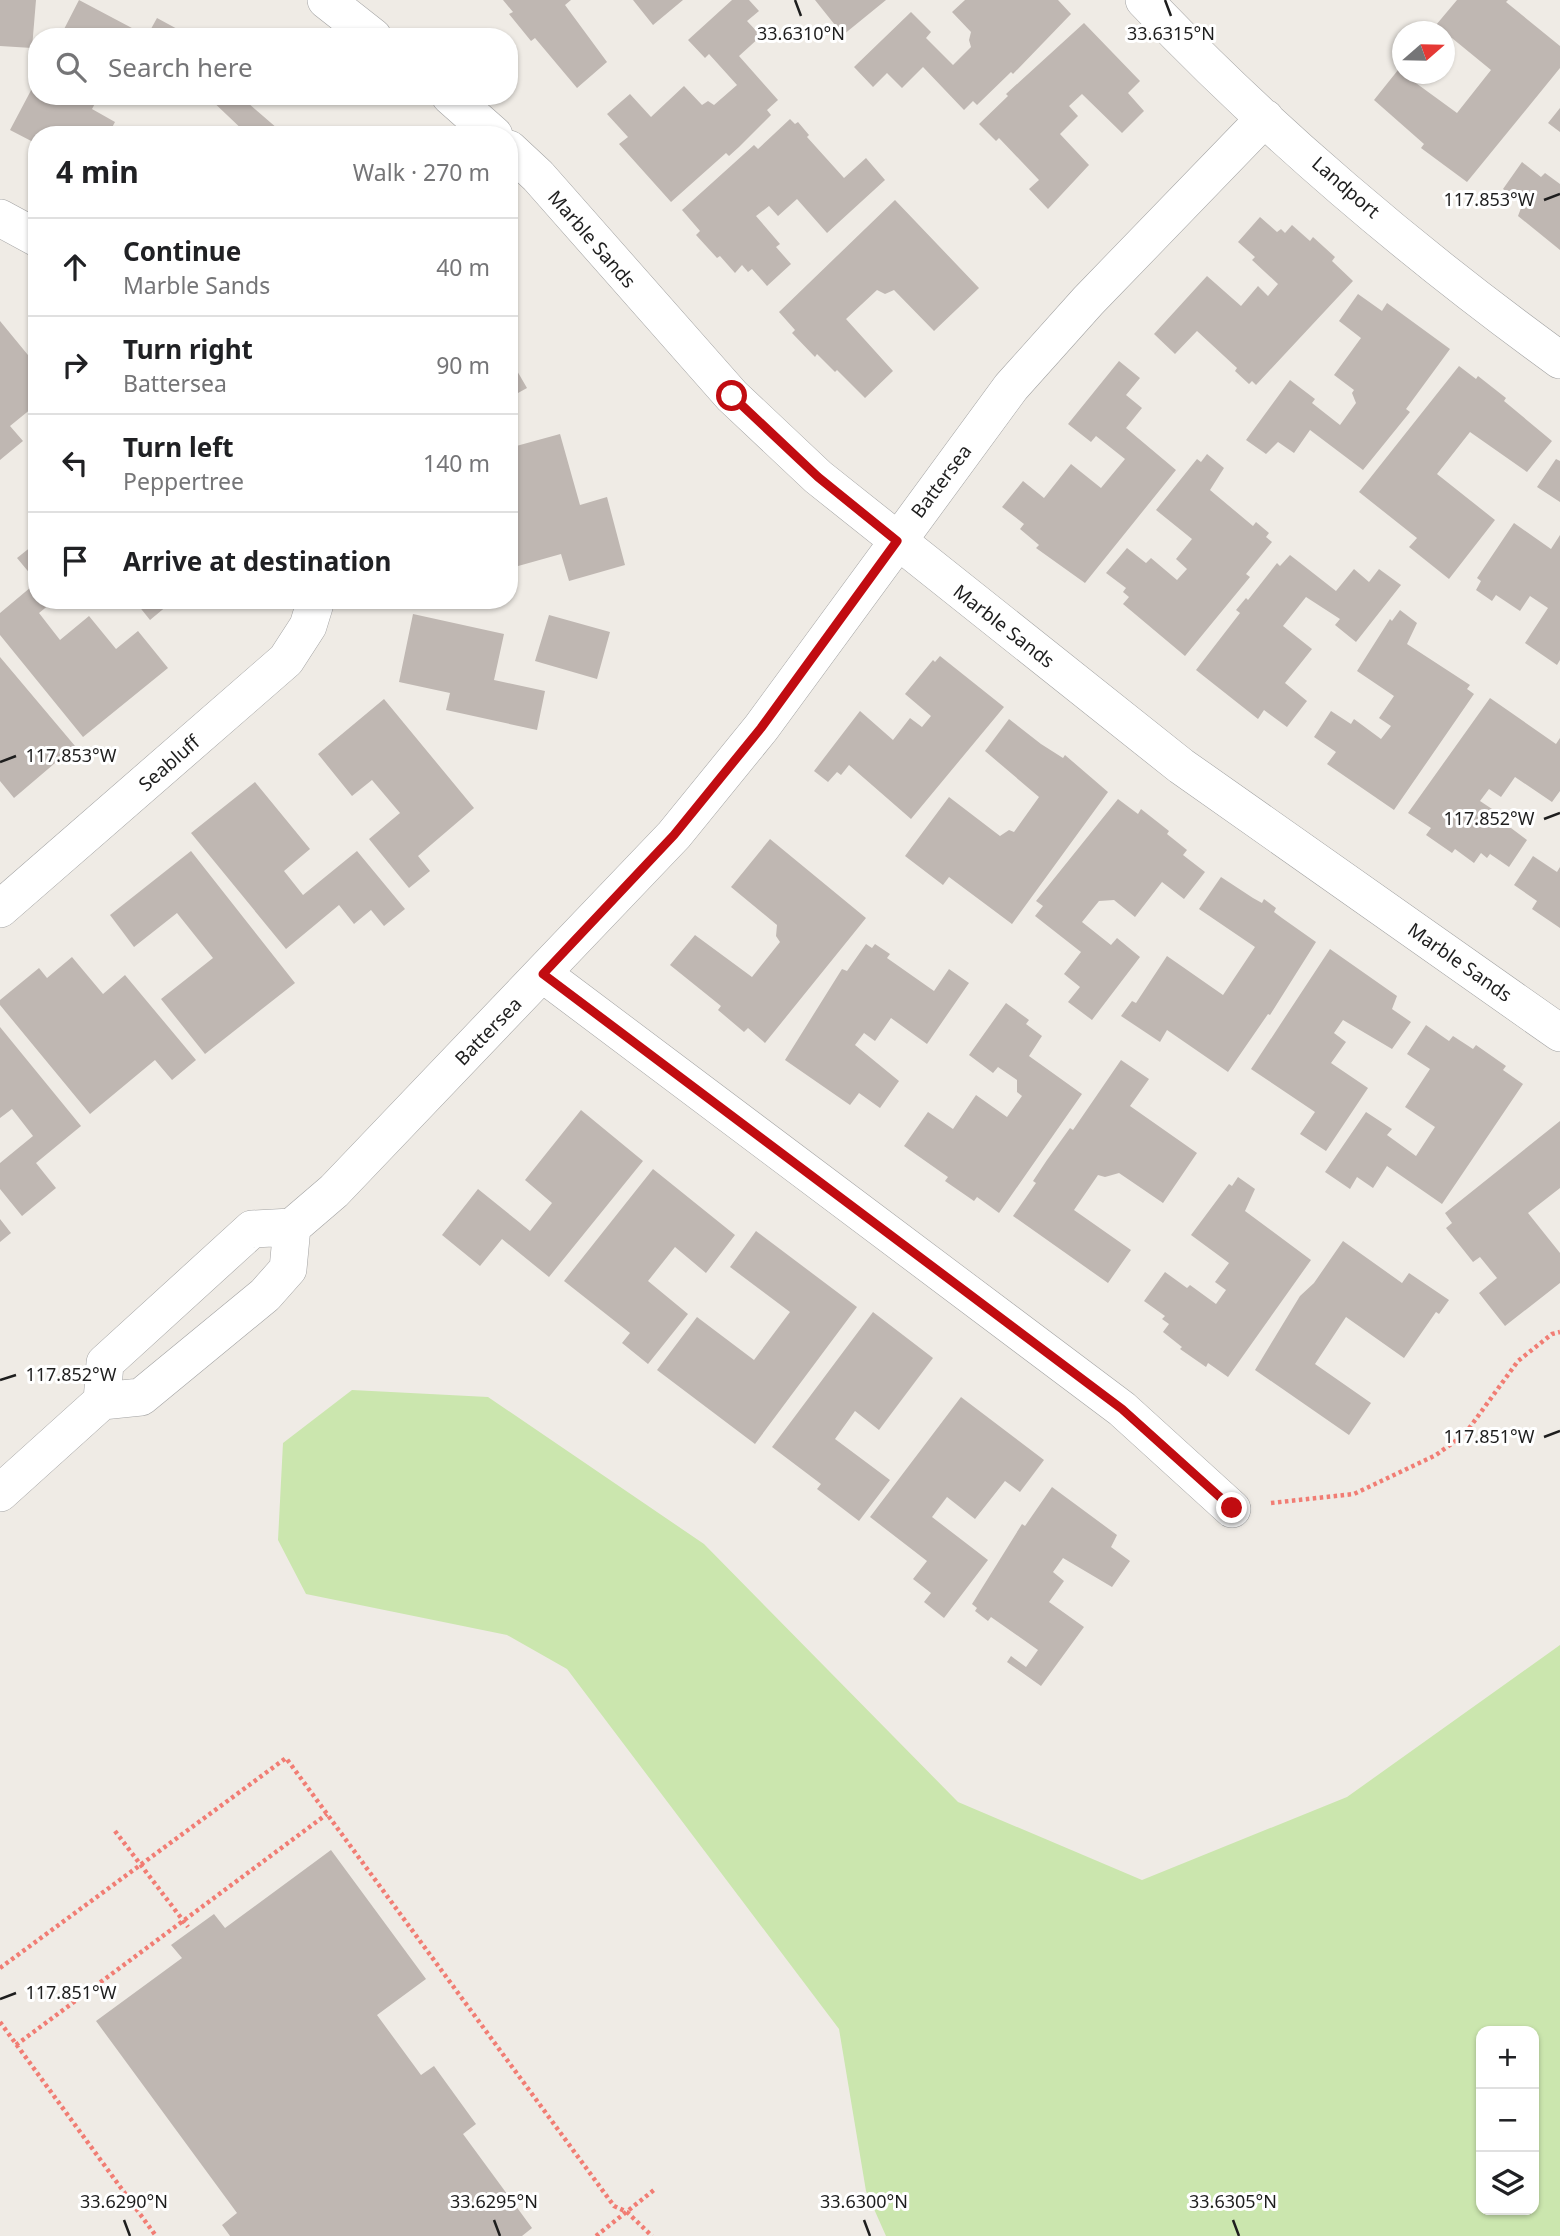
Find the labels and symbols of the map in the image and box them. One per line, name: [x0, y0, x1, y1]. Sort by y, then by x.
text: 33.6310°N: [757, 21, 845, 45]
text: 33.6315°N: [1127, 21, 1215, 45]
north arrow: [1392, 21, 1455, 84]
street label: Landport: [1307, 150, 1386, 224]
street label: Marble Sands: [542, 185, 642, 293]
text: 117.853°W: [1443, 187, 1535, 211]
route start: [716, 380, 747, 411]
street label: Battersea: [905, 439, 977, 523]
street label: Marble Sands: [948, 578, 1060, 674]
street label: Seabluff: [133, 729, 206, 797]
text: 117.853°W: [25, 743, 117, 767]
text: 117.852°W: [1443, 806, 1535, 830]
street label: Marble Sands: [1403, 916, 1517, 1008]
street label: Battersea: [449, 991, 527, 1071]
text: 117.852°W: [25, 1362, 117, 1386]
text: 117.851°W: [1443, 1424, 1535, 1448]
route end: [1216, 1492, 1247, 1523]
text: 117.851°W: [25, 1980, 117, 2004]
text: 33.6290°N: [80, 2189, 168, 2213]
text: 33.6295°N: [450, 2189, 538, 2213]
text: 33.6300°N: [820, 2189, 908, 2213]
text: 33.6305°N: [1189, 2189, 1277, 2213]

